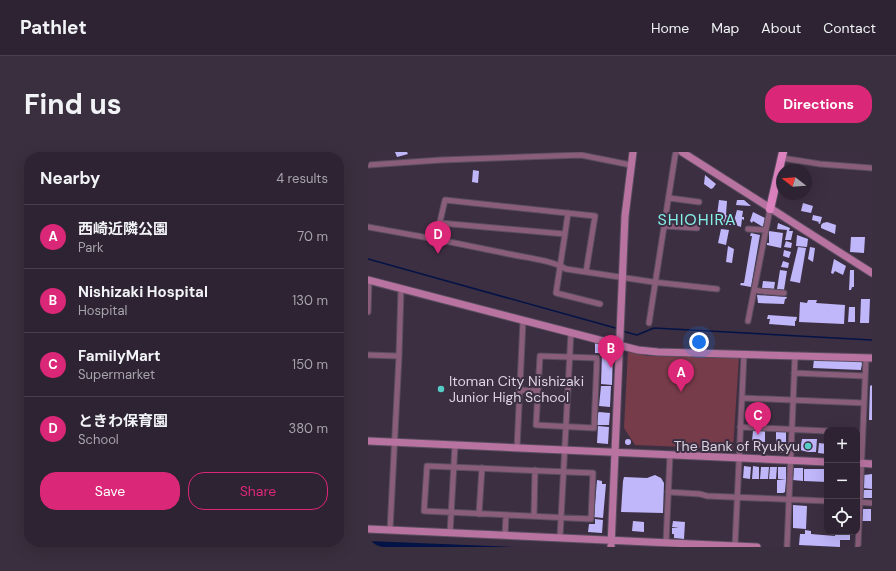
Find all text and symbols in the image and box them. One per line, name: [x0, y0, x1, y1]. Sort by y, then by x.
text: Pathlet: [20, 15, 87, 40]
text: Home: [651, 19, 689, 37]
text: Map: [711, 19, 739, 37]
text: About: [761, 19, 801, 37]
text: Contact: [823, 19, 876, 37]
button: Directions: [765, 85, 872, 123]
text: Find us: [24, 86, 122, 123]
north arrow: [776, 164, 812, 200]
text: Nearby: [40, 167, 100, 189]
text: 4 results: [276, 170, 328, 187]
district label: SHIOHIRA: [657, 209, 737, 230]
text: 西崎近隣公園: [78, 219, 168, 239]
pin: D: [425, 221, 451, 254]
text: A: [48, 228, 58, 245]
text: 70 m: [297, 228, 328, 245]
text: Park: [78, 239, 104, 256]
text: Nishizaki Hospital: [78, 282, 208, 302]
text: B: [49, 292, 57, 309]
text: 130 m: [292, 292, 328, 309]
text: Hospital: [78, 302, 127, 319]
your location: [689, 332, 709, 352]
pin: B: [598, 335, 624, 368]
text: FamilyMart: [78, 346, 160, 366]
text: C: [48, 356, 58, 373]
text: 150 m: [292, 356, 328, 373]
pin: A: [668, 359, 694, 392]
text: Supermarket: [78, 366, 155, 383]
place label: Itoman City Nishizaki Junior High School: [449, 372, 584, 406]
marker: Itoman City Nishizaki Junior High School: [436, 384, 446, 394]
pin: C: [745, 402, 771, 435]
text: ときわ保育園: [78, 411, 168, 431]
text: D: [48, 420, 58, 437]
text: 380 m: [288, 420, 328, 437]
map controls: [824, 427, 860, 535]
button: +: [824, 427, 860, 463]
text: School: [78, 431, 119, 448]
place label: The Bank of Ryukyu: [674, 437, 800, 455]
marker: The Bank of Ryukyu: [803, 441, 813, 451]
button: −: [824, 463, 860, 499]
button: Save: [40, 472, 180, 510]
button: Share: [188, 472, 328, 510]
button: locate: [824, 499, 860, 535]

